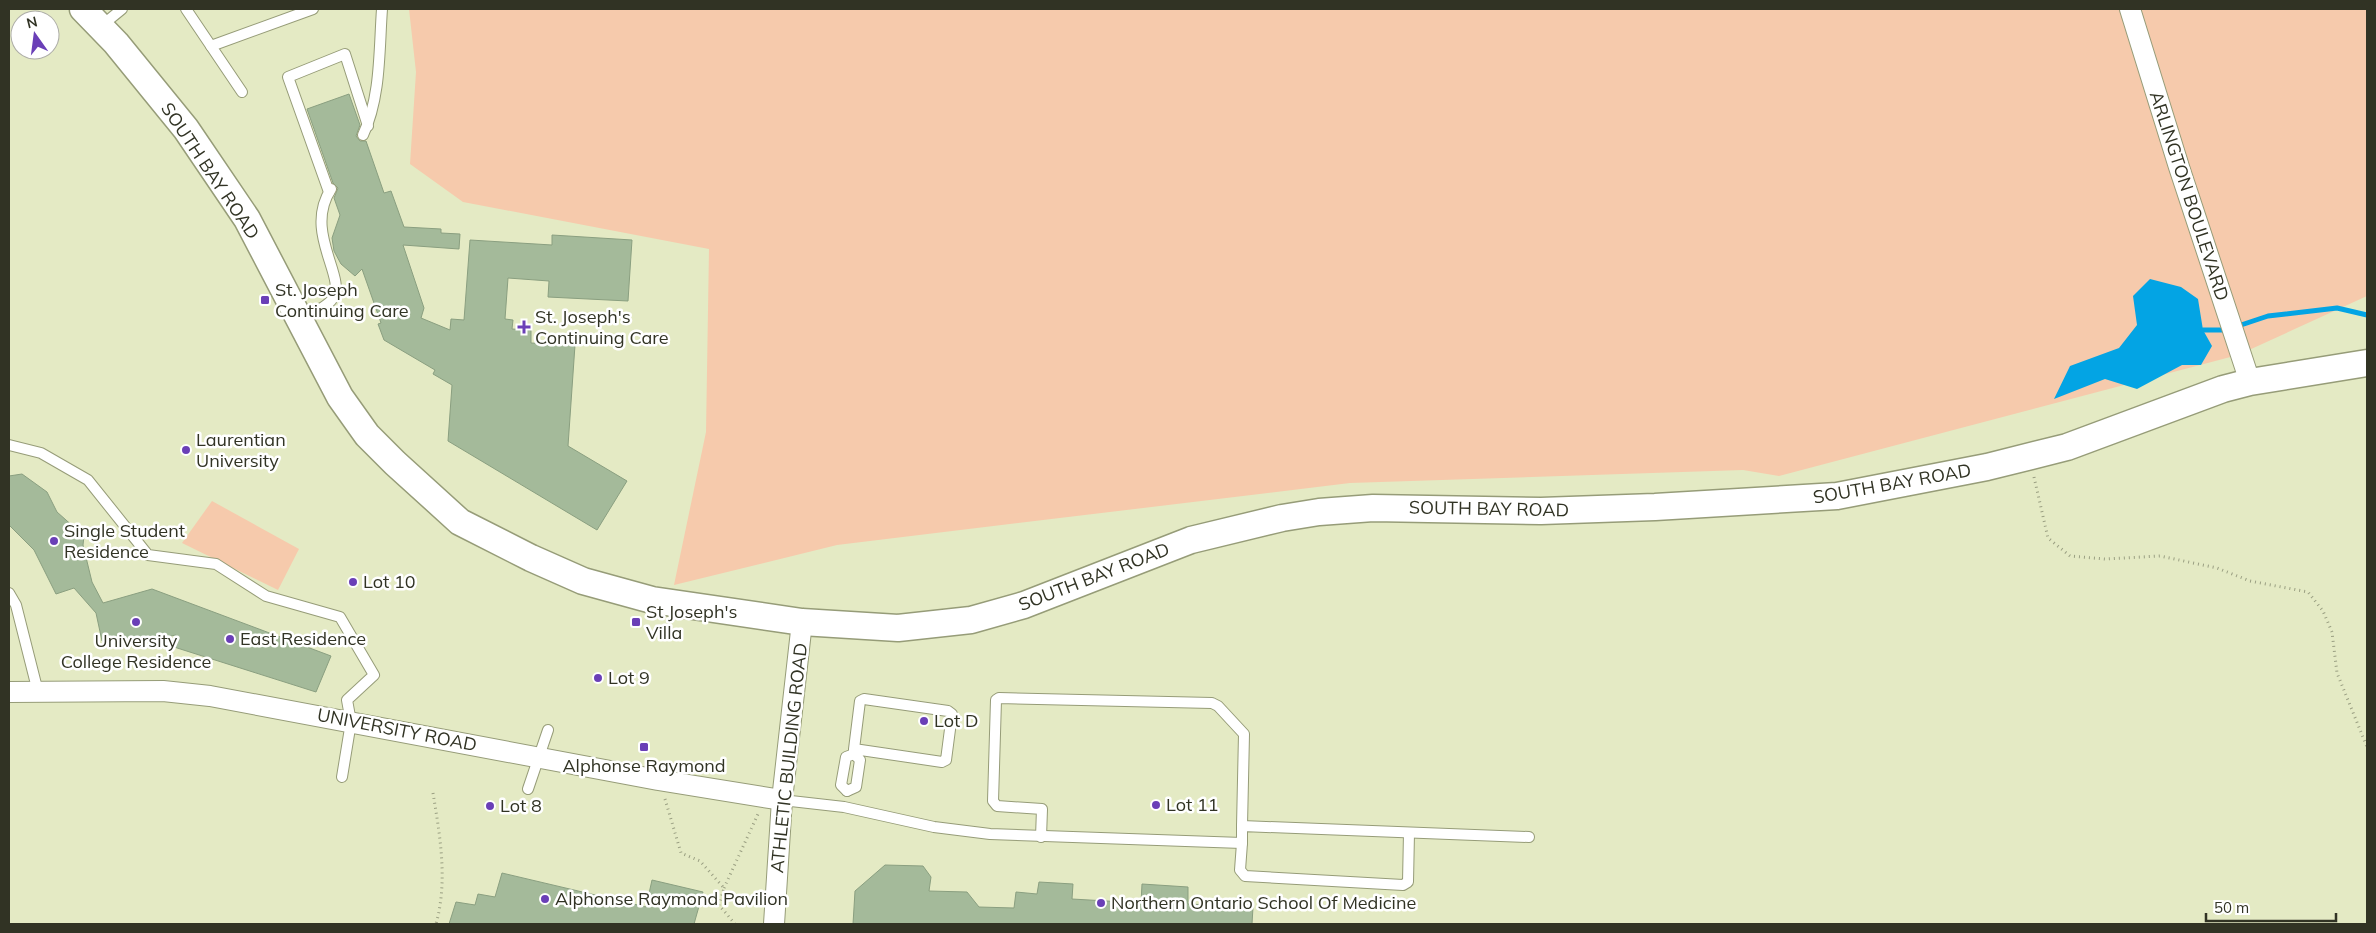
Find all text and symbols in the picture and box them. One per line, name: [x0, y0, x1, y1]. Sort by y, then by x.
north arrow: [10, 10, 60, 60]
text: N: [25, 12, 39, 32]
street label: ARLINGTON BOULEVARD: [2145, 88, 2234, 304]
street label: SOUTH BAY ROAD: [156, 98, 265, 244]
place label: St. Joseph Continuing Care: [275, 278, 408, 322]
marker: St. Joseph Continuing Care: [259, 294, 271, 306]
place label: St. Joseph's Continuing Care: [535, 305, 668, 349]
marker: St. Joseph's Continuing Care: [517, 320, 531, 334]
place label: Laurentian University: [196, 428, 286, 472]
marker: Laurentian University: [180, 444, 192, 456]
street label: SOUTH BAY ROAD: [1811, 458, 1973, 509]
street label: SOUTH BAY ROAD: [1409, 496, 1569, 521]
place label: Single Student Residence: [64, 519, 185, 563]
marker: Single Student Residence: [48, 535, 60, 547]
street label: SOUTH BAY ROAD: [1015, 537, 1173, 616]
place label: Lot 10: [363, 570, 416, 593]
marker: Lot 10: [347, 576, 359, 588]
place label: St Joseph's Villa: [646, 600, 737, 644]
marker: University College Residence: [130, 616, 142, 628]
marker: St Joseph's Villa: [630, 616, 642, 628]
place label: East Residence: [240, 627, 366, 650]
place label: University College Residence: [61, 629, 211, 673]
marker: East Residence: [224, 633, 236, 645]
street label: ATHLETIC BUILDING ROAD: [765, 642, 812, 874]
place label: Lot 9: [608, 666, 650, 689]
marker: Lot 9: [592, 672, 604, 684]
street label: UNIVERSITY ROAD: [315, 703, 479, 756]
place label: Lot D: [934, 709, 978, 732]
marker: Lot D: [918, 715, 930, 727]
marker: Alphonse Raymond: [638, 741, 650, 753]
place label: Alphonse Raymond: [562, 754, 726, 777]
place label: Lot 11: [1166, 793, 1219, 816]
place label: Lot 8: [500, 794, 542, 817]
marker: Lot 11: [1150, 799, 1162, 811]
marker: Lot 8: [484, 800, 496, 812]
place label: Alphonse Raymond Pavilion: [555, 887, 788, 910]
scale bar: [2206, 890, 2336, 922]
place label: Northern Ontario School Of Medicine: [1111, 891, 1416, 914]
marker: Alphonse Raymond Pavilion: [539, 893, 551, 905]
marker: Northern Ontario School Of Medicine: [1095, 897, 1107, 909]
text: 50 m: [2214, 898, 2249, 917]

